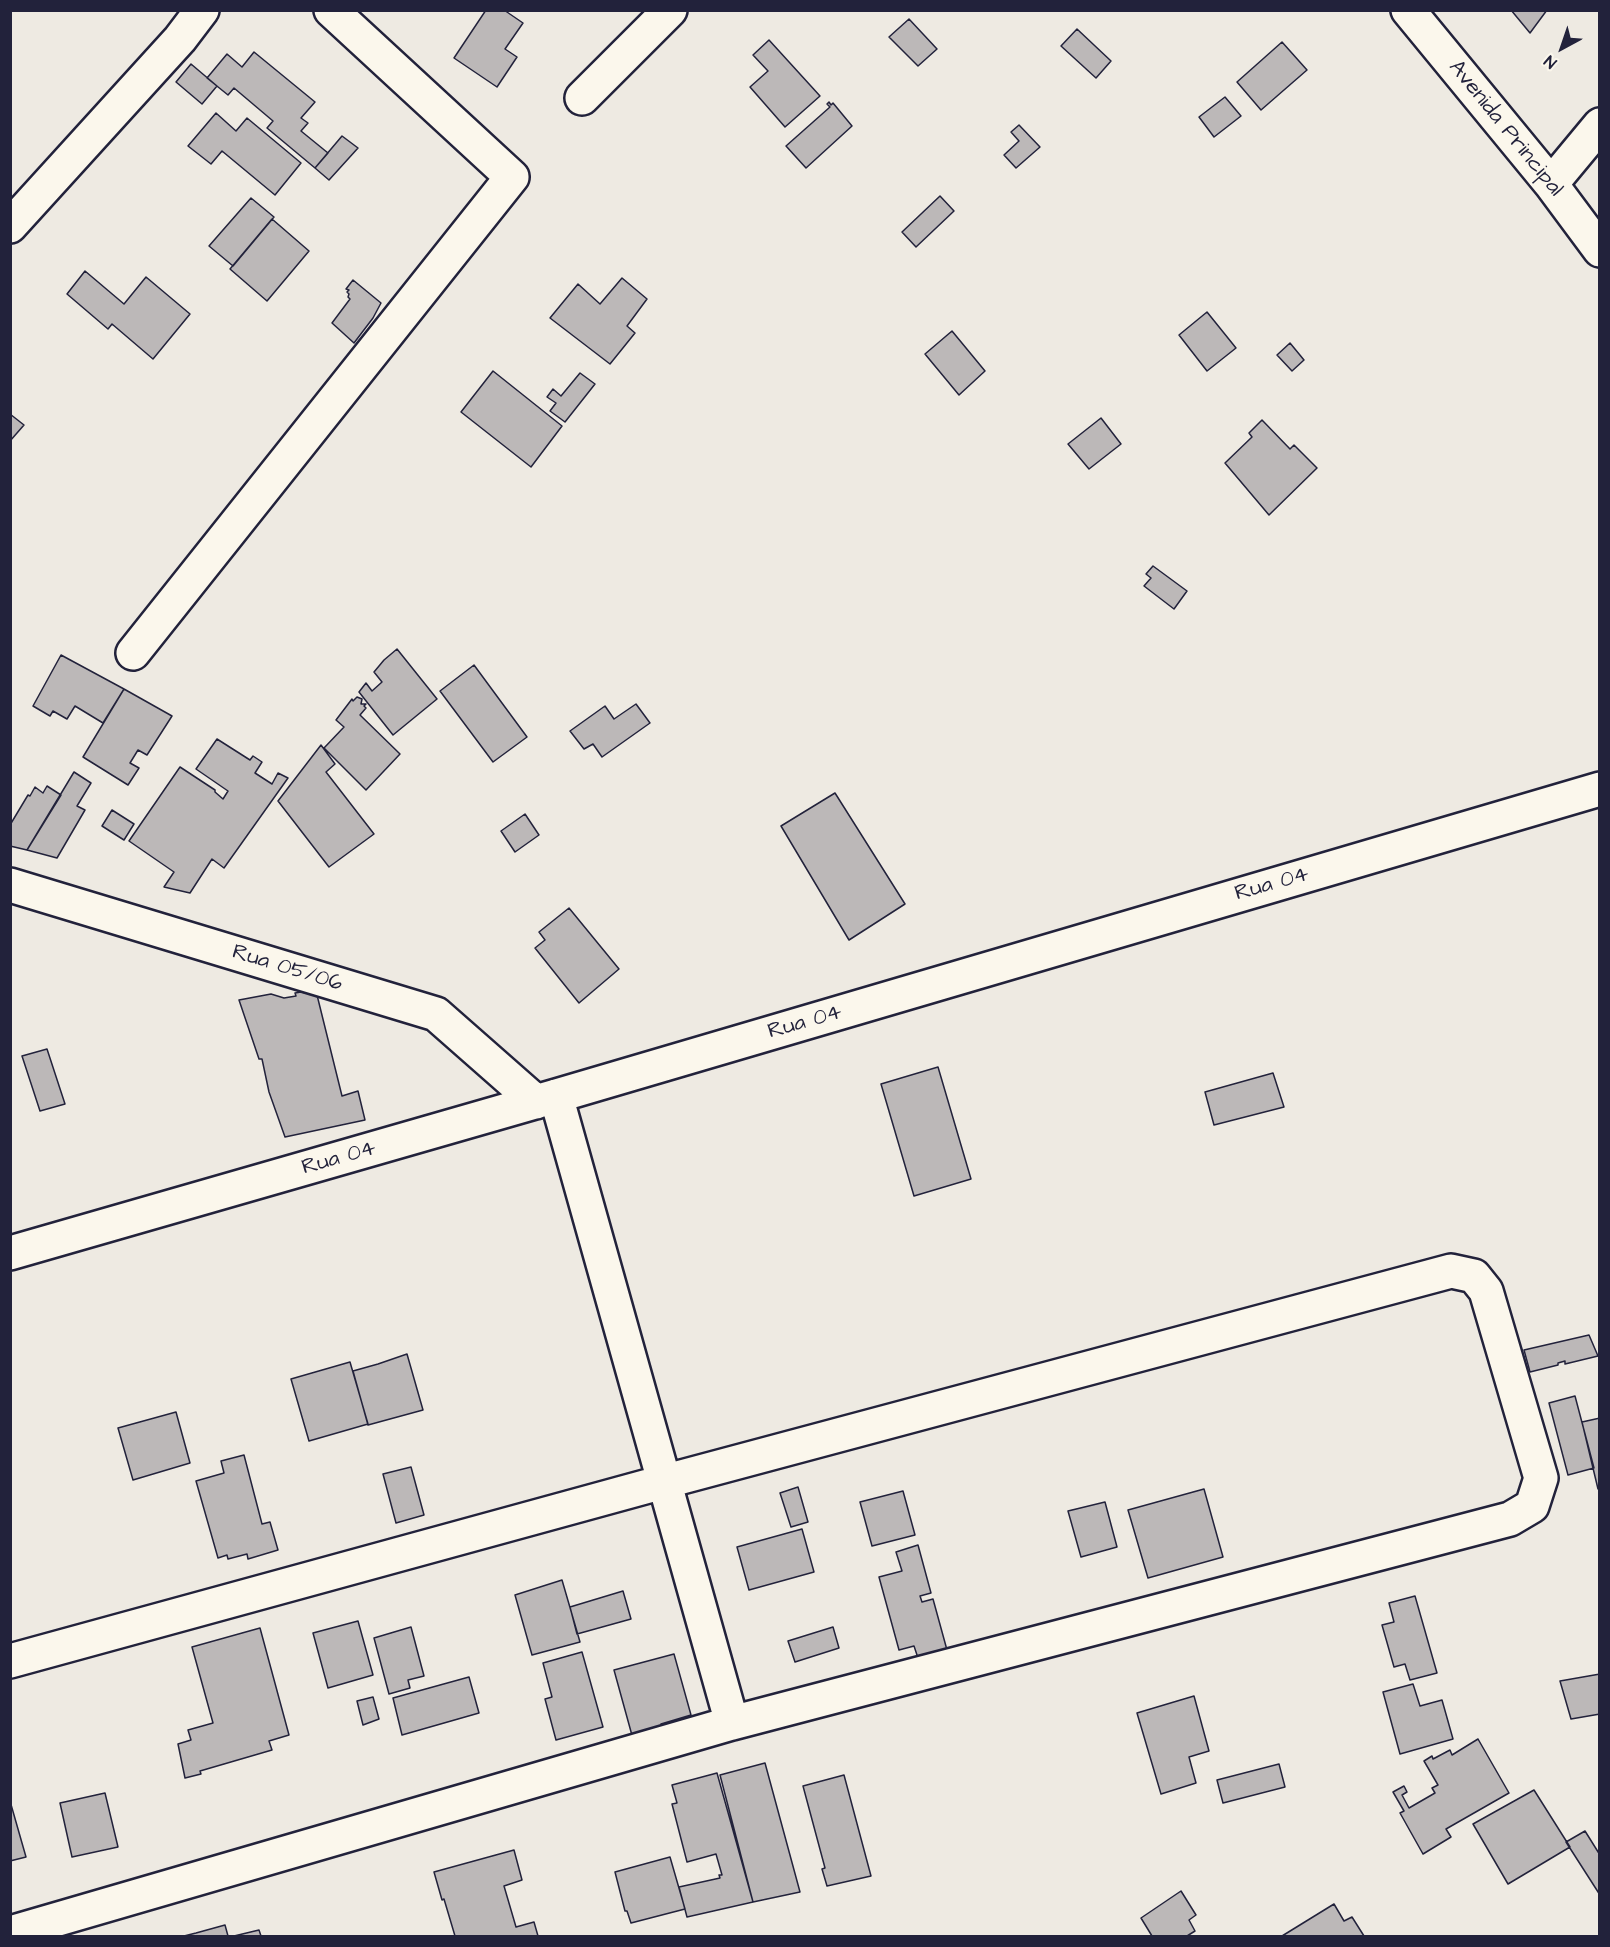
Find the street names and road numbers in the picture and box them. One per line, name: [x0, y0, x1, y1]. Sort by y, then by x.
street label: Avenida Principal: [1442, 56, 1568, 202]
street label: Rua 04: [1232, 862, 1312, 908]
street label: Rua 05/06: [229, 940, 345, 998]
street label: Rua 04: [765, 1000, 845, 1046]
street label: Rua 04: [299, 1136, 379, 1182]

